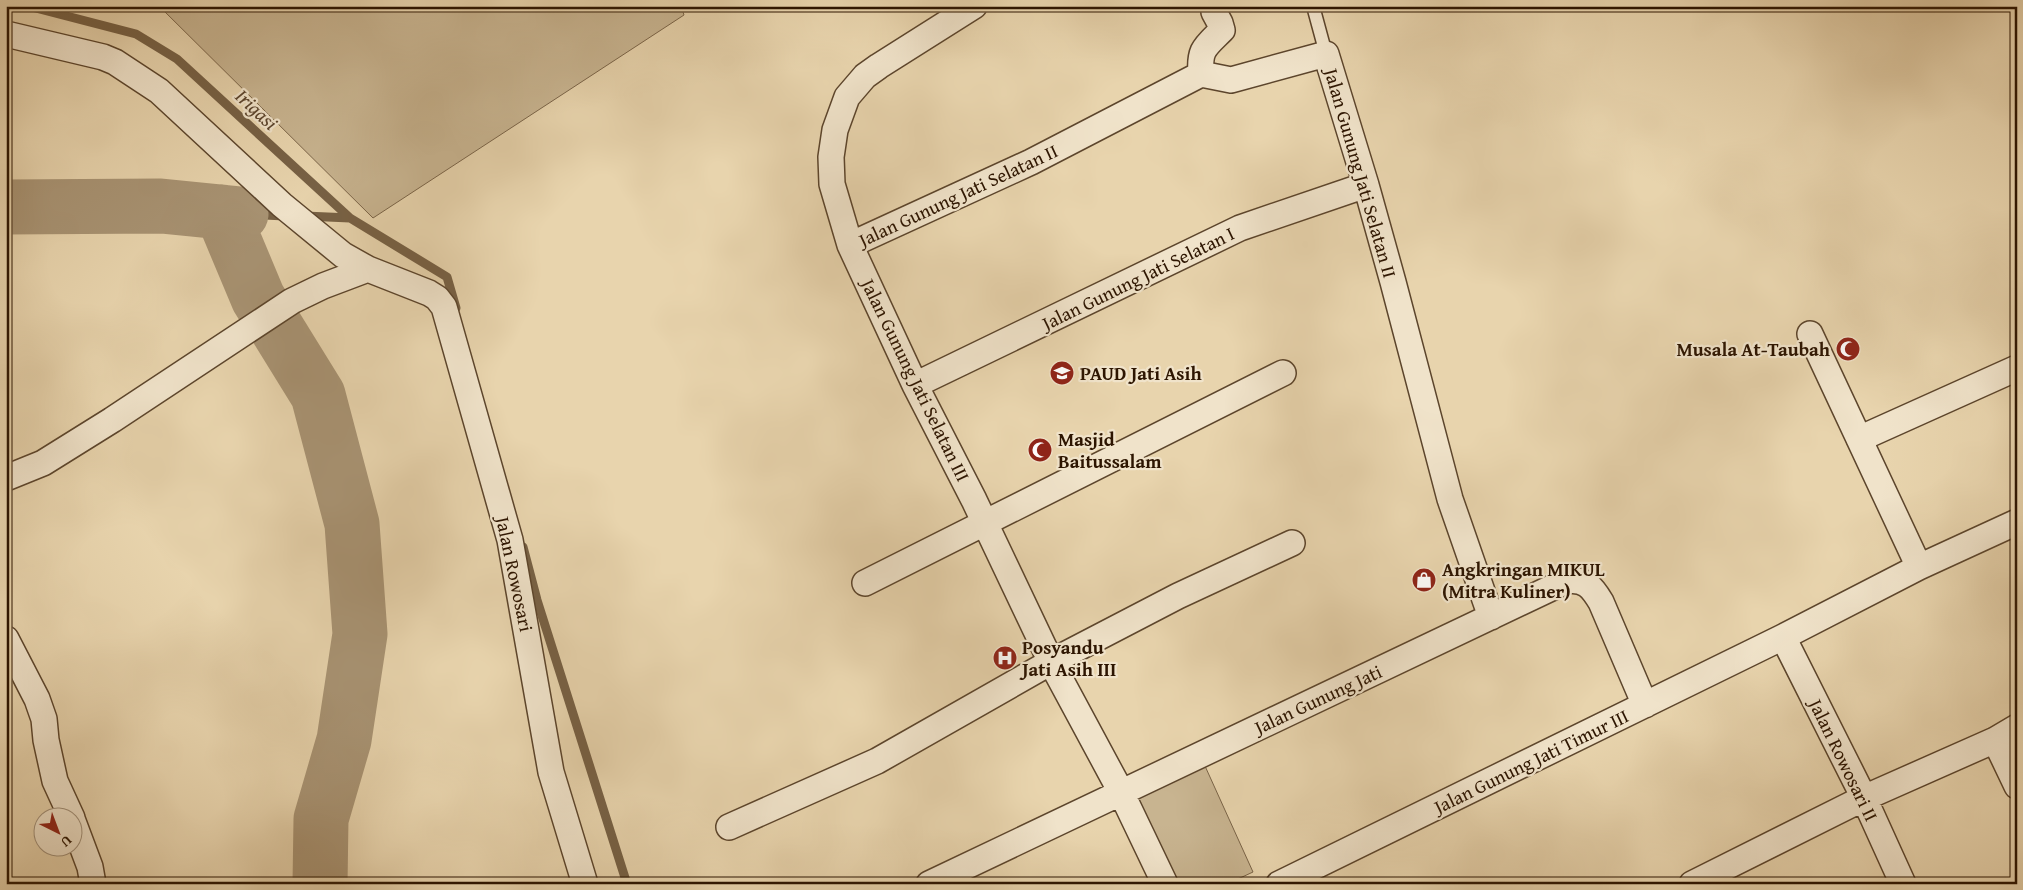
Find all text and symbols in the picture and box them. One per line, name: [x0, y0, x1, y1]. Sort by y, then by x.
street label: Jalan Gunung Jati Selatan II: [1317, 63, 1404, 281]
water label: Irigasi: [229, 82, 285, 136]
street label: Jalan Gunung Jati Selatan II: [852, 136, 1062, 254]
street label: Jalan Gunung Jati Selatan I: [1035, 219, 1239, 338]
street label: Jalan Gunung Jati Selatan III: [854, 272, 977, 486]
place label: Musala At-Taubah: [1676, 335, 1831, 363]
mosque icon: Musala At-Taubah: [1835, 336, 1861, 362]
place label: PAUD Jati Asih: [1080, 359, 1202, 387]
school or university icon: PAUD Jati Asih: [1049, 360, 1075, 386]
place label: Masjid Baitussalam: [1058, 425, 1162, 475]
mosque icon: Masjid Baitussalam: [1027, 437, 1053, 463]
street label: Jalan Rowosari: [489, 512, 541, 634]
place label: Angkringan MIKUL (Mitra Kuliner): [1442, 555, 1605, 605]
shop icon: Angkringan MIKUL (Mitra Kuliner): [1411, 567, 1437, 593]
place label: Posyandu Jati Asih III: [1019, 633, 1116, 683]
hospital icon: Posyandu Jati Asih III: [992, 645, 1018, 671]
street label: Jalan Gunung Jati: [1248, 657, 1386, 742]
street label: Jalan Rowosari II: [1801, 692, 1886, 826]
street label: Jalan Gunung Jati Timur III: [1427, 702, 1633, 821]
north arrow: [32, 808, 82, 858]
text: U: [56, 831, 77, 853]

